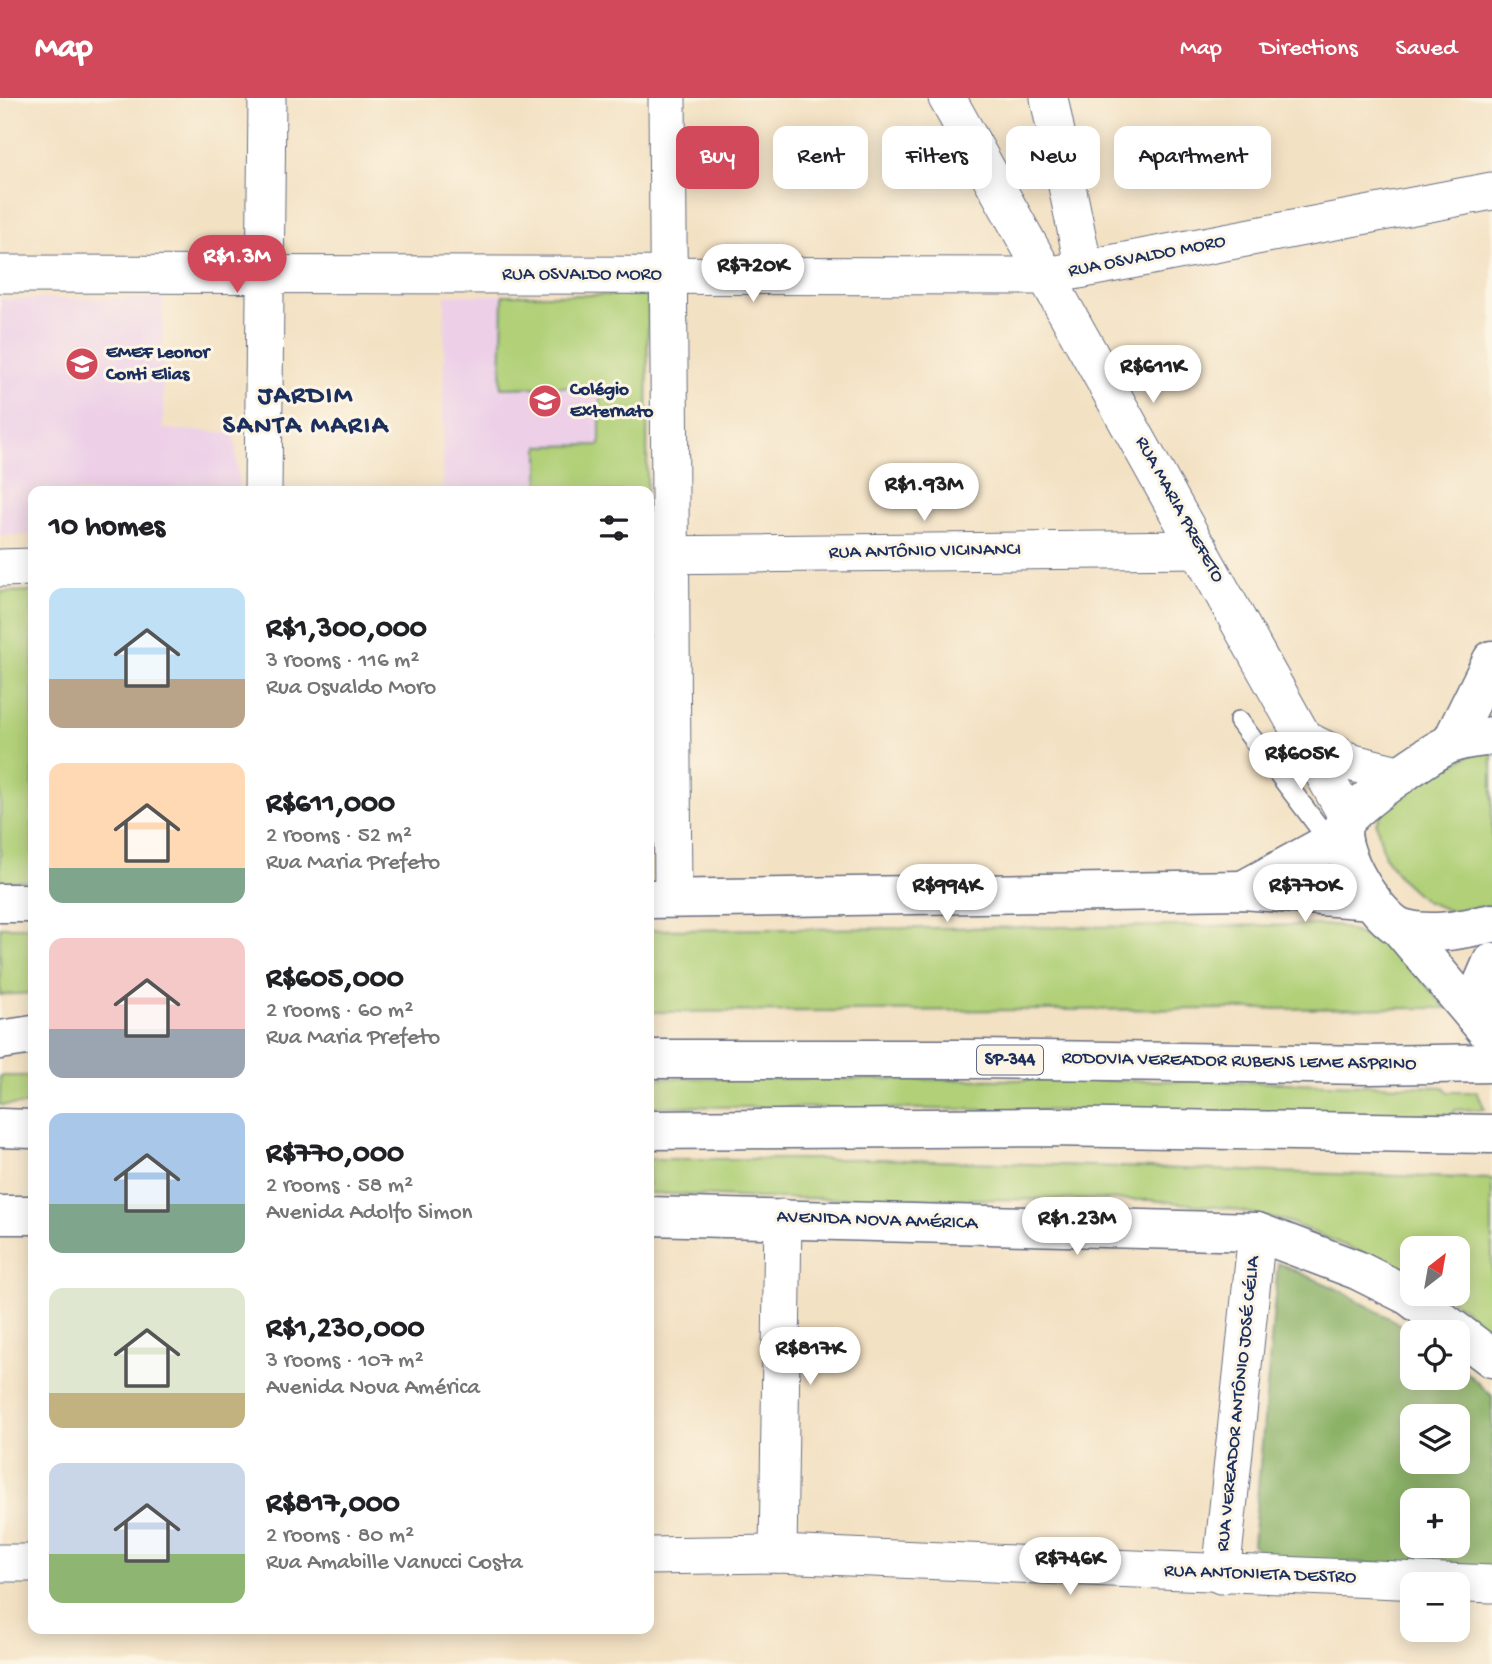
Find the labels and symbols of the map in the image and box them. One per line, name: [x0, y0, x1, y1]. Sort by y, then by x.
street label: RUA OSVALDO MORO: [1066, 230, 1228, 284]
pin: R$1.3M: [180, 236, 294, 295]
pin: R$720K: [696, 244, 810, 304]
street label: RUA OSVALDO MORO: [502, 264, 663, 287]
place label: EMEF Leonor Conti Elias: [105, 342, 212, 387]
school or university icon: EMEF Leonor Conti Elias: [63, 345, 101, 383]
pin: R$611K: [1096, 345, 1210, 405]
place label: Colégio Externato: [569, 379, 653, 424]
district label: JARDIM SANTA MARIA: [223, 382, 389, 443]
school or university icon: Colégio Externato: [526, 382, 564, 420]
street label: RUA MARIA PREFETO: [1129, 433, 1229, 588]
pin: R$1.93M: [859, 464, 989, 523]
street label: RUA ANTÔNIO VICINANCI: [828, 539, 1022, 565]
pin: R$605K: [1244, 732, 1358, 792]
pin: R$994K: [890, 864, 1004, 924]
pin: R$770K: [1248, 864, 1362, 924]
road number: SP-344: [977, 1045, 1043, 1074]
street label: RODOVIA VEREADOR RUBENS LEME ASPRINO: [1061, 1047, 1417, 1077]
pin: R$1.23M: [1012, 1198, 1142, 1257]
street label: AVENIDA NOVA AMÉRICA: [776, 1206, 980, 1236]
north arrow: [1400, 1236, 1470, 1306]
street label: RUA VEREADOR ANTÔNIO JOSÉ CÉLIA: [1212, 1253, 1266, 1553]
pin: R$817K: [753, 1328, 867, 1387]
pin: R$746K: [1013, 1538, 1127, 1597]
street label: RUA ANTONIETA DESTRO: [1163, 1560, 1357, 1590]

